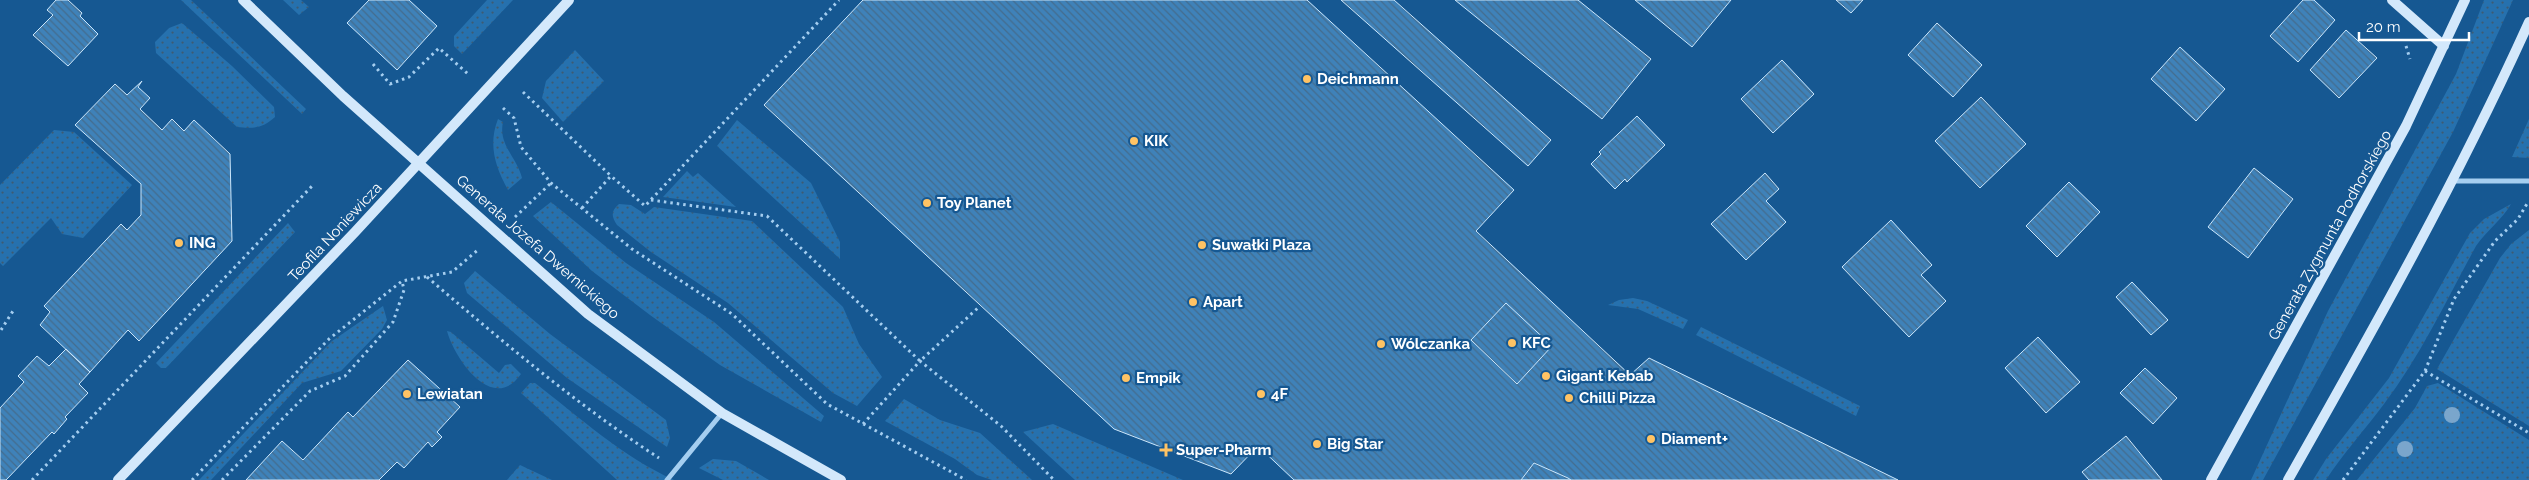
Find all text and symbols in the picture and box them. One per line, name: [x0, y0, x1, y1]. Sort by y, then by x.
scale bar: [2359, 10, 2469, 42]
text: 20 m: [2366, 18, 2401, 36]
place label: Deichmann: [1317, 70, 1399, 88]
marker: Deichmann: [1301, 73, 1313, 85]
street label: Generała Zygmunta Podhorskiego: [2265, 127, 2395, 343]
place label: KIK: [1144, 132, 1169, 150]
marker: KIK: [1128, 135, 1140, 147]
street label: Generała Józefa Dwernickiego: [453, 171, 623, 323]
street label: Teofila Noniewicza: [284, 179, 386, 285]
place label: Toy Planet: [937, 194, 1012, 212]
marker: Toy Planet: [921, 197, 933, 209]
place label: ING: [189, 234, 216, 252]
place label: Suwałki Plaza: [1212, 236, 1311, 254]
marker: ING: [173, 237, 185, 249]
marker: Suwałki Plaza: [1196, 239, 1208, 251]
place label: Apart: [1203, 293, 1243, 311]
marker: Apart: [1187, 296, 1199, 308]
place label: KFC: [1522, 334, 1551, 352]
place label: Wólczanka: [1391, 335, 1470, 353]
marker: KFC: [1506, 337, 1518, 349]
marker: Wólczanka: [1375, 338, 1387, 350]
place label: Gigant Kebab: [1556, 367, 1654, 385]
place label: Empik: [1136, 369, 1181, 387]
marker: Gigant Kebab: [1540, 370, 1552, 382]
marker: Empik: [1120, 372, 1132, 384]
place label: Lewiatan: [417, 385, 483, 403]
place label: 4F: [1271, 385, 1289, 403]
marker: Lewiatan: [401, 388, 413, 400]
marker: 4F: [1255, 388, 1267, 400]
place label: Chilli Pizza: [1579, 389, 1656, 407]
marker: Chilli Pizza: [1563, 392, 1575, 404]
place label: Diament+: [1661, 430, 1728, 448]
marker: Diament+: [1645, 433, 1657, 445]
place label: Big Star: [1327, 435, 1384, 453]
marker: Big Star: [1311, 438, 1323, 450]
place label: Super-Pharm: [1176, 441, 1272, 459]
marker: Super-Pharm: [1160, 444, 1172, 456]

